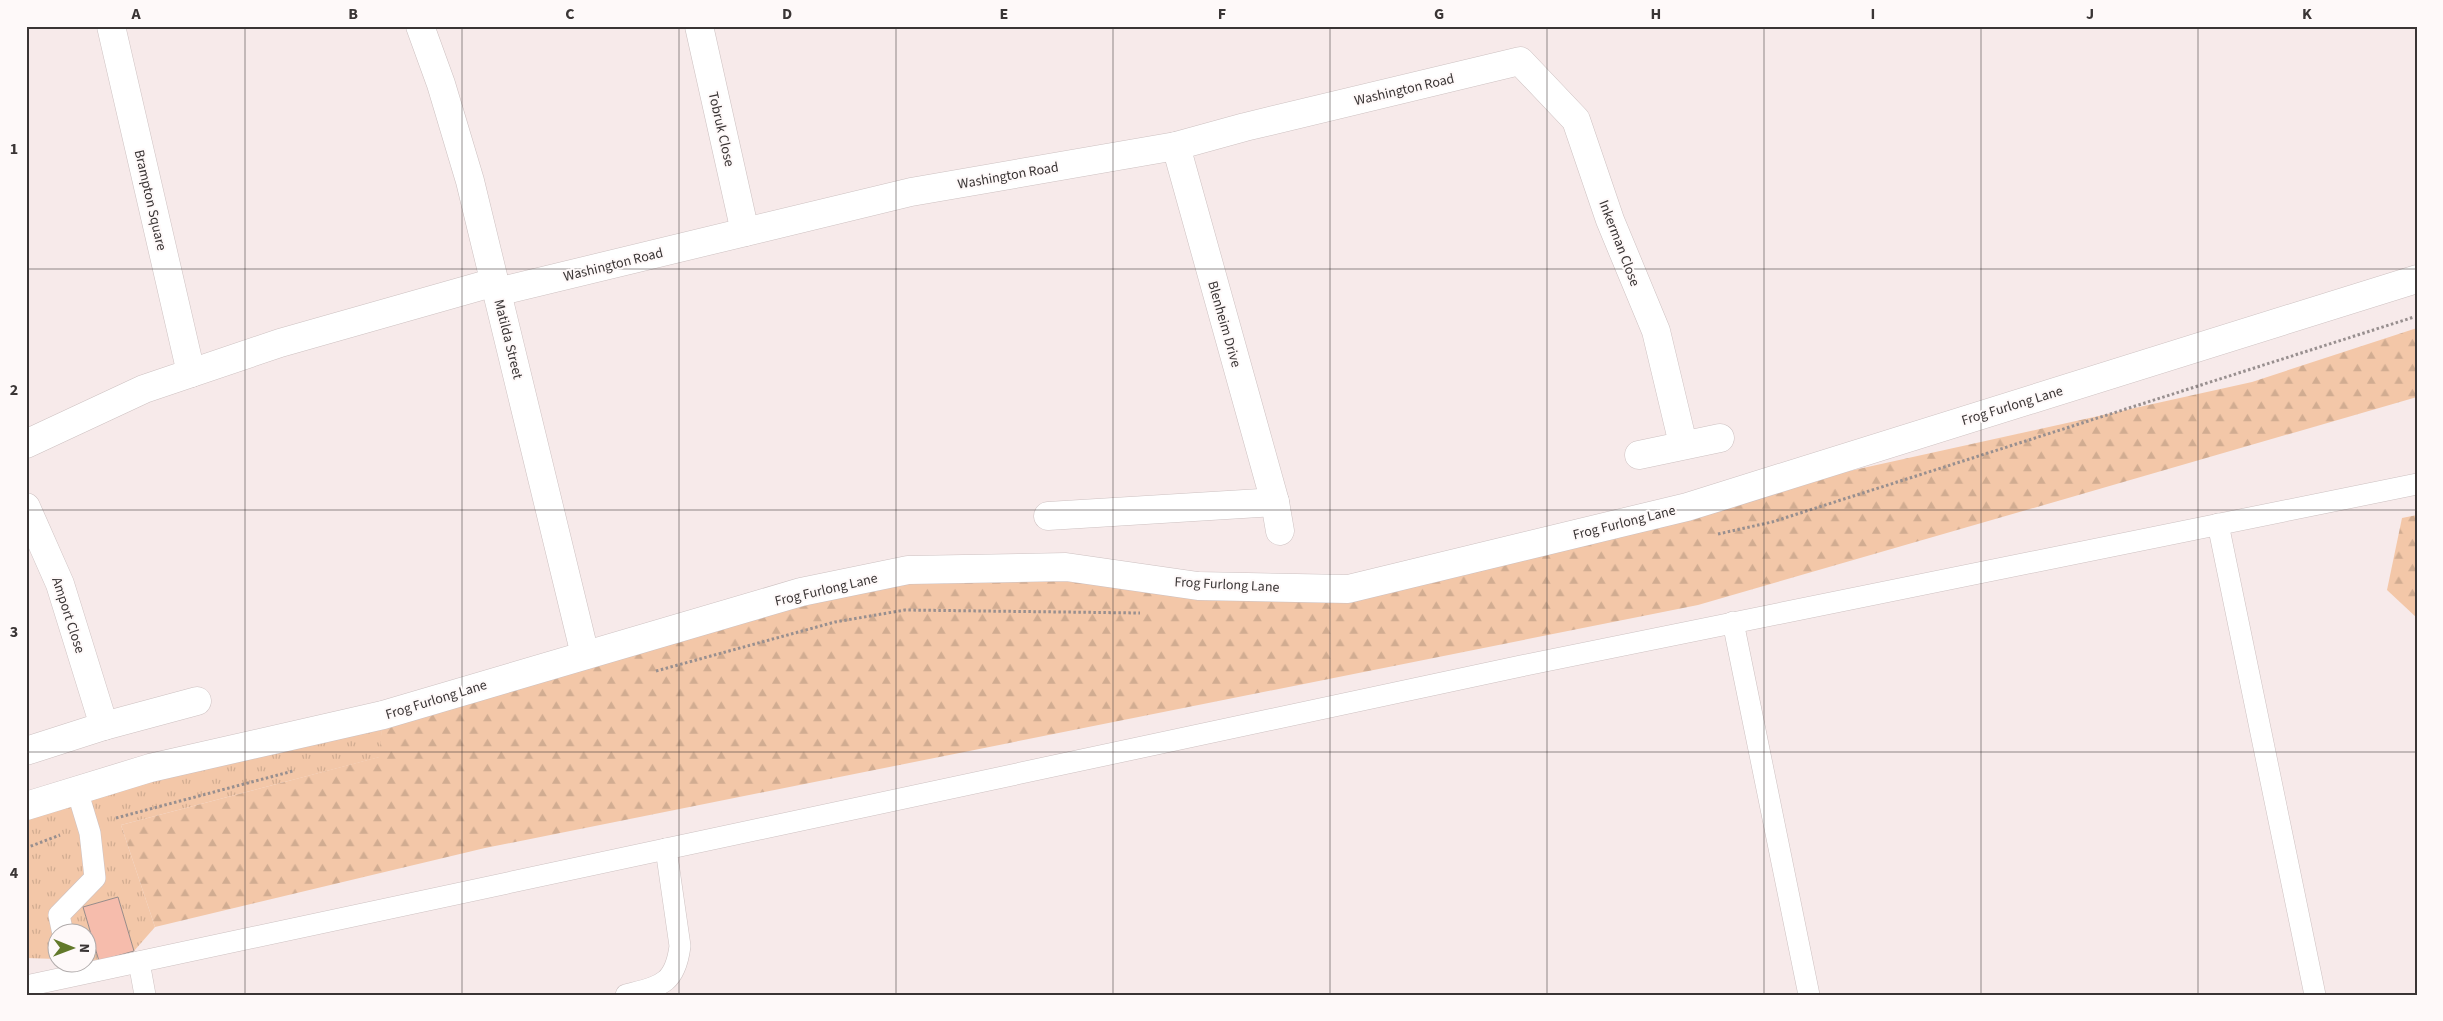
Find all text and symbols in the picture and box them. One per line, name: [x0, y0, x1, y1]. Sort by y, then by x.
text: A: [130, 3, 141, 25]
text: B: [348, 3, 358, 25]
text: C: [565, 3, 575, 25]
text: D: [782, 3, 792, 25]
text: E: [1000, 3, 1008, 25]
text: F: [1218, 3, 1226, 25]
text: G: [1434, 3, 1444, 25]
text: H: [1651, 3, 1661, 25]
text: I: [1871, 3, 1875, 25]
text: J: [2086, 3, 2094, 25]
text: K: [2302, 3, 2312, 25]
street label: Washington Road: [1352, 69, 1456, 111]
street label: Tobruk Close: [703, 90, 739, 169]
text: 1: [10, 138, 18, 160]
street label: Brampton Square: [129, 148, 171, 253]
street label: Washington Road: [956, 157, 1060, 195]
street label: Inkerman Close: [1593, 197, 1645, 289]
street label: Washington Road: [561, 243, 665, 287]
street label: Blenheim Drive: [1202, 279, 1246, 370]
street label: Matilda Street: [488, 297, 528, 381]
text: 2: [10, 379, 18, 401]
street label: Frog Furlong Lane: [1959, 381, 2066, 431]
street label: Frog Furlong Lane: [1571, 501, 1678, 545]
street label: Frog Furlong Lane: [773, 568, 880, 612]
street label: Frog Furlong Lane: [1174, 572, 1280, 598]
street label: Amport Close: [46, 575, 90, 656]
text: 3: [10, 621, 18, 643]
street label: Frog Furlong Lane: [383, 675, 490, 725]
text: 4: [10, 862, 19, 884]
north arrow: [48, 924, 98, 974]
text: N: [74, 943, 94, 953]

